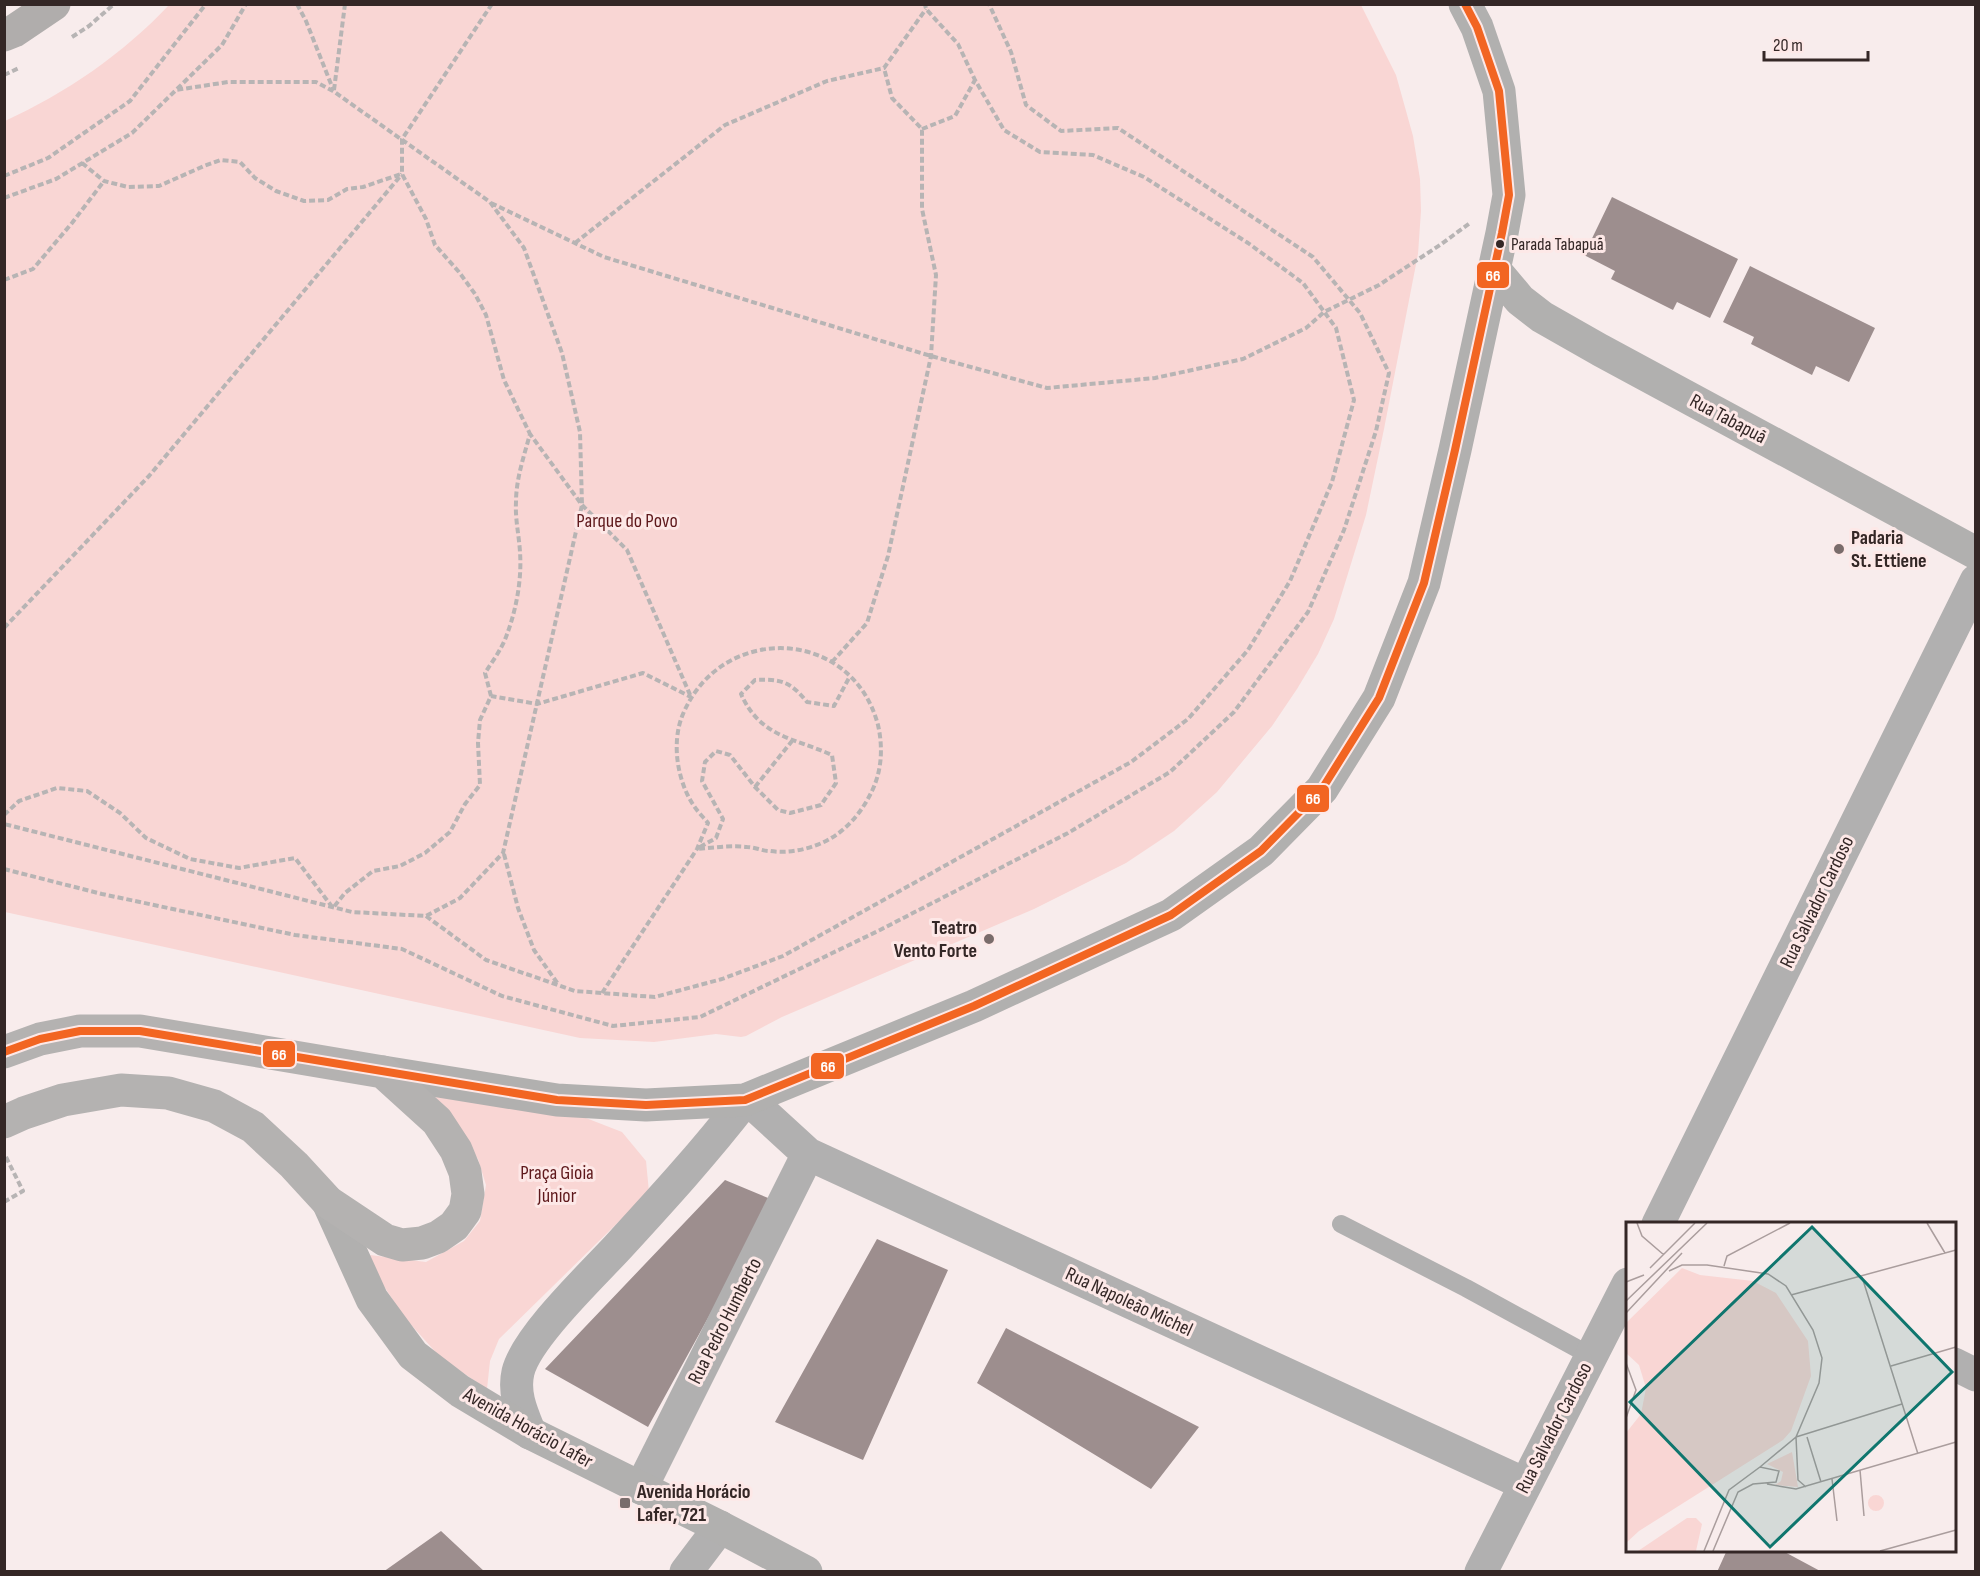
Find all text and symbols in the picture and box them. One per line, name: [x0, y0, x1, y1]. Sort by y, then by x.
scale bar: [1764, 24, 1868, 62]
text: 20 m: [1773, 35, 1803, 56]
place label: Parada Tabapuã: [1511, 234, 1604, 255]
marker: Parada Tabapuã: [1494, 238, 1506, 250]
line badge: 66: [1476, 261, 1510, 289]
text: 66: [1485, 267, 1501, 286]
street label: Rua Tabapuã: [1686, 389, 1770, 449]
park label: Parque do Povo: [576, 509, 678, 533]
place label: Padaria St. Ettiene: [1851, 526, 1927, 573]
marker: Padaria St. Ettiene: [1832, 542, 1846, 556]
line badge: 66: [1296, 784, 1330, 813]
text: 66: [1305, 790, 1321, 809]
street label: Rua Salvador Cardoso: [1775, 832, 1859, 972]
place label: Teatro Vento Forte: [894, 916, 977, 963]
marker: Teatro Vento Forte: [982, 932, 996, 946]
line badge: 66: [262, 1040, 296, 1068]
text: 66: [271, 1046, 287, 1065]
line badge: 66: [810, 1052, 845, 1080]
text: 66: [820, 1058, 836, 1077]
park label: Praça Gioia Júnior: [520, 1161, 594, 1208]
inset map: [1626, 1222, 1956, 1552]
street label: Rua Pedro Humberto: [683, 1254, 767, 1388]
street label: Rua Napoleão Michel: [1061, 1262, 1197, 1342]
street label: Rua Salvador Cardoso: [1511, 1359, 1597, 1497]
street label: Avenida Horácio Lafer: [458, 1382, 597, 1474]
place label: Avenida Horácio Lafer, 721: [636, 1480, 751, 1527]
marker: Avenida Horácio Lafer, 721: [618, 1496, 632, 1510]

